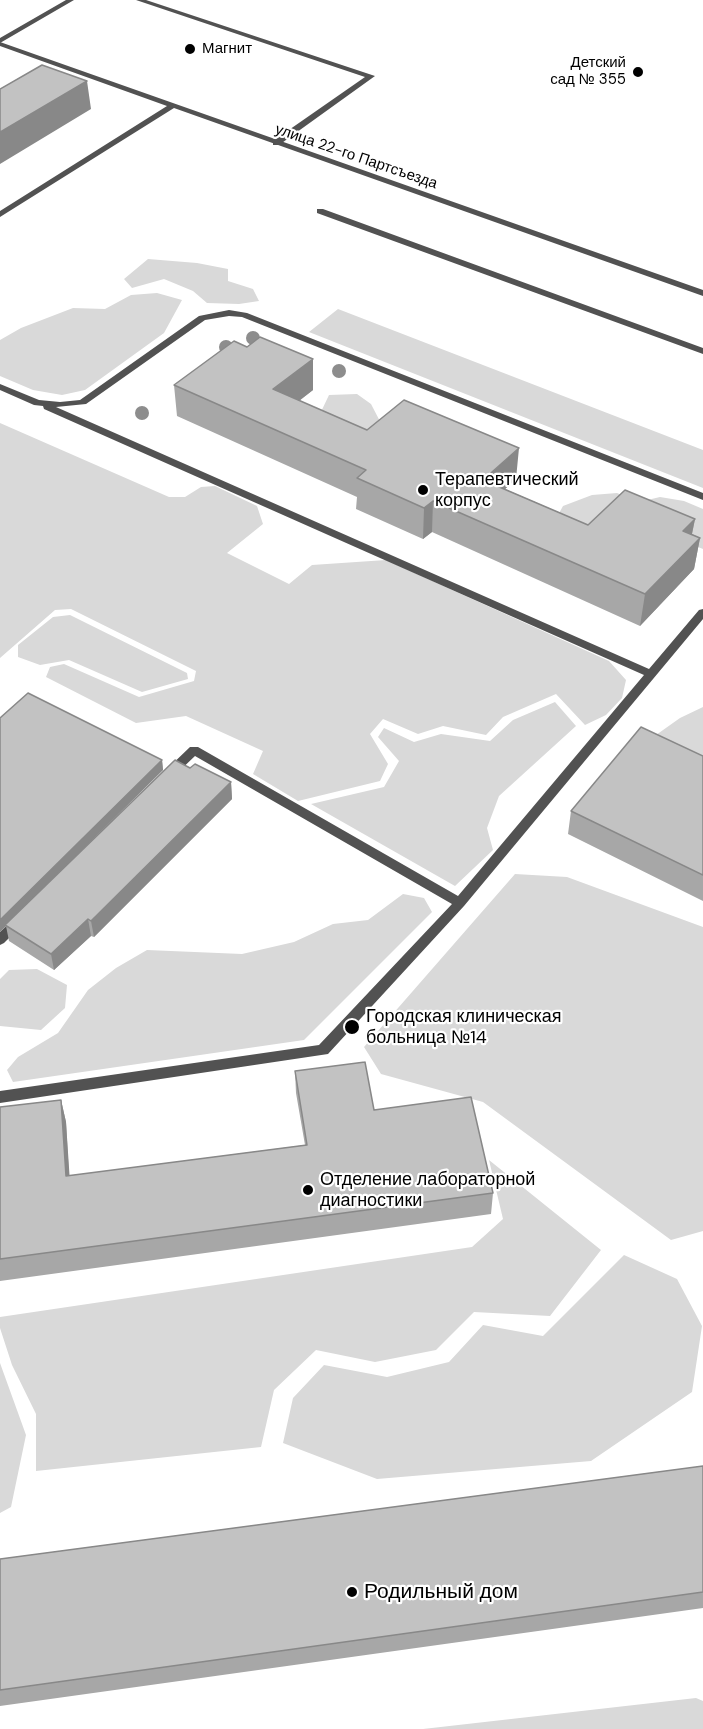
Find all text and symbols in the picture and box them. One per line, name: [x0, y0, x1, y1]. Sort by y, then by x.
place label: Магнит: [202, 40, 252, 58]
marker: Магнит: [183, 42, 197, 56]
place label: Детский сад № 355: [550, 54, 626, 89]
marker: Детский сад № 355: [631, 65, 645, 79]
street label: улица 22-го Партсъезда: [272, 121, 440, 193]
place label: Терапевтический корпус: [435, 469, 579, 512]
marker: Терапевтический корпус: [416, 483, 430, 497]
place label: Городская клиническая больница №14: [366, 1006, 562, 1048]
marker: Городская клиническая больница №14: [343, 1018, 361, 1036]
place label: Отделение лабораторной диагностики: [320, 1169, 535, 1212]
marker: Отделение лабораторной диагностики: [301, 1183, 315, 1197]
place label: Родильный дом: [364, 1579, 518, 1605]
marker: Родильный дом: [345, 1585, 359, 1599]

